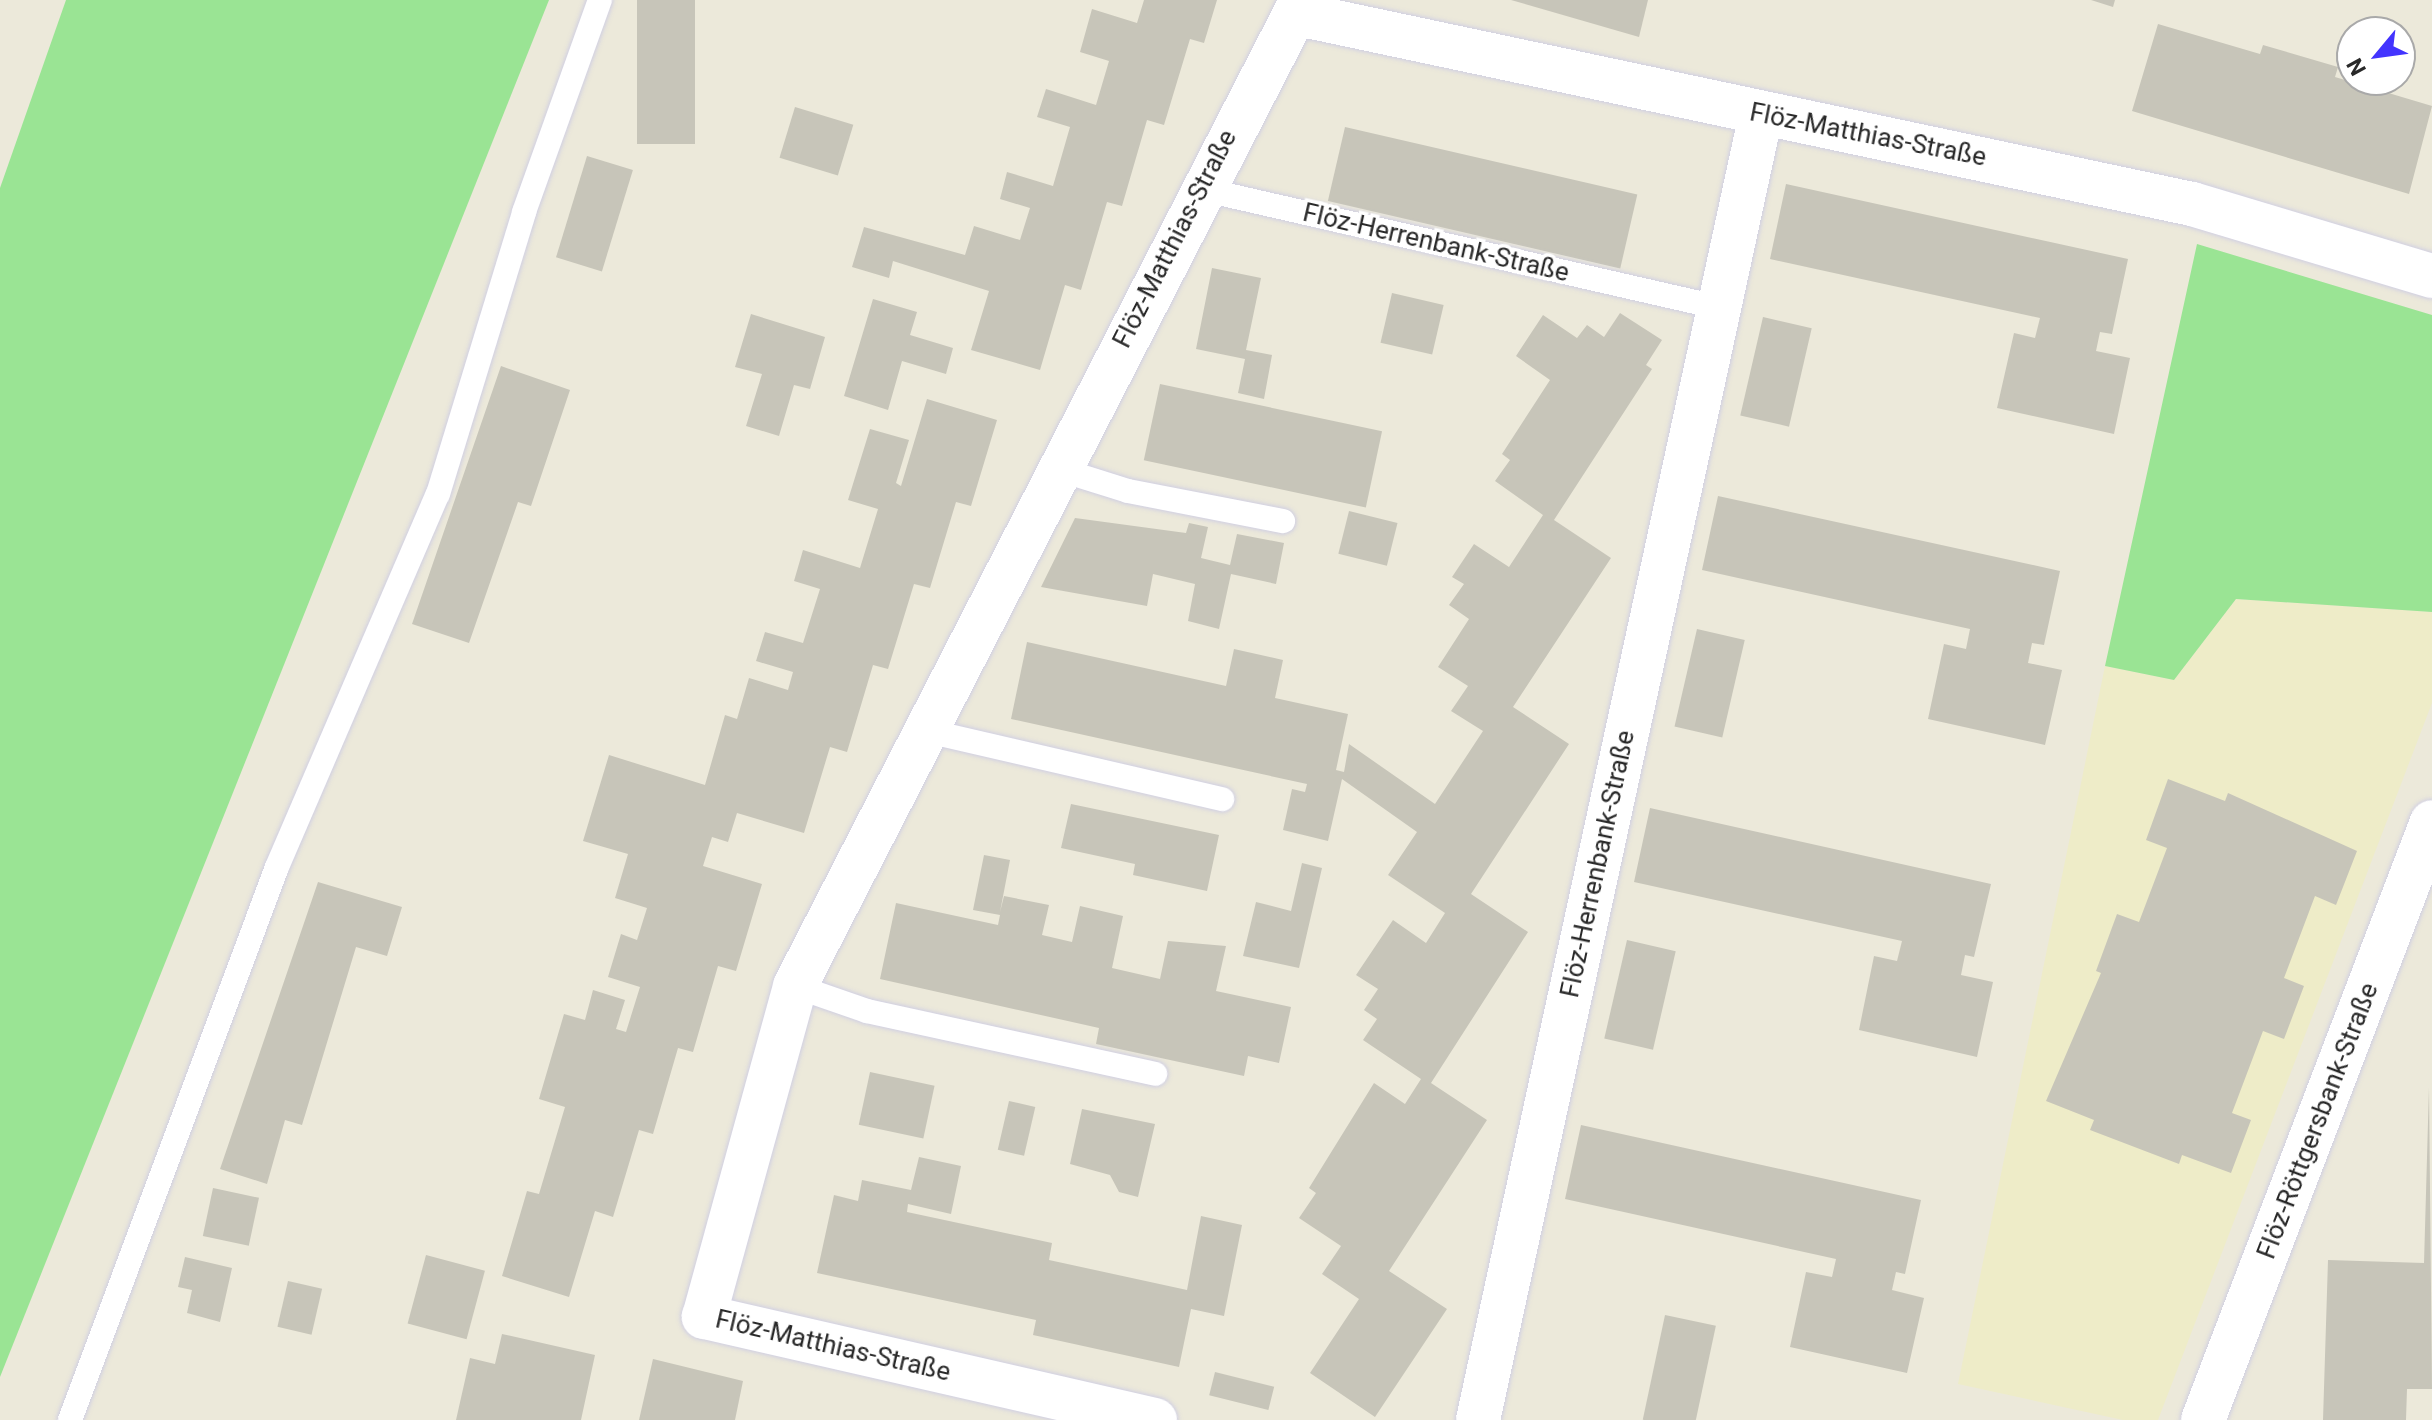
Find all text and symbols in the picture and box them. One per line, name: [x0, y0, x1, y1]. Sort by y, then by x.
north arrow: [2336, 16, 2416, 96]
text: N: [2342, 54, 2371, 80]
street label: Flöz-Matthias-Straße: [1747, 97, 1989, 173]
street label: Flöz-Matthias-Straße: [1107, 125, 1243, 353]
street label: Flöz-Herrenbank-Straße: [1300, 197, 1572, 289]
street label: Flöz-Herrenbank-Straße: [1554, 728, 1642, 1000]
street label: Flöz-Röttgersbank-Straße: [2251, 979, 2385, 1263]
street label: Flöz-Matthias-Straße: [712, 1304, 954, 1388]

